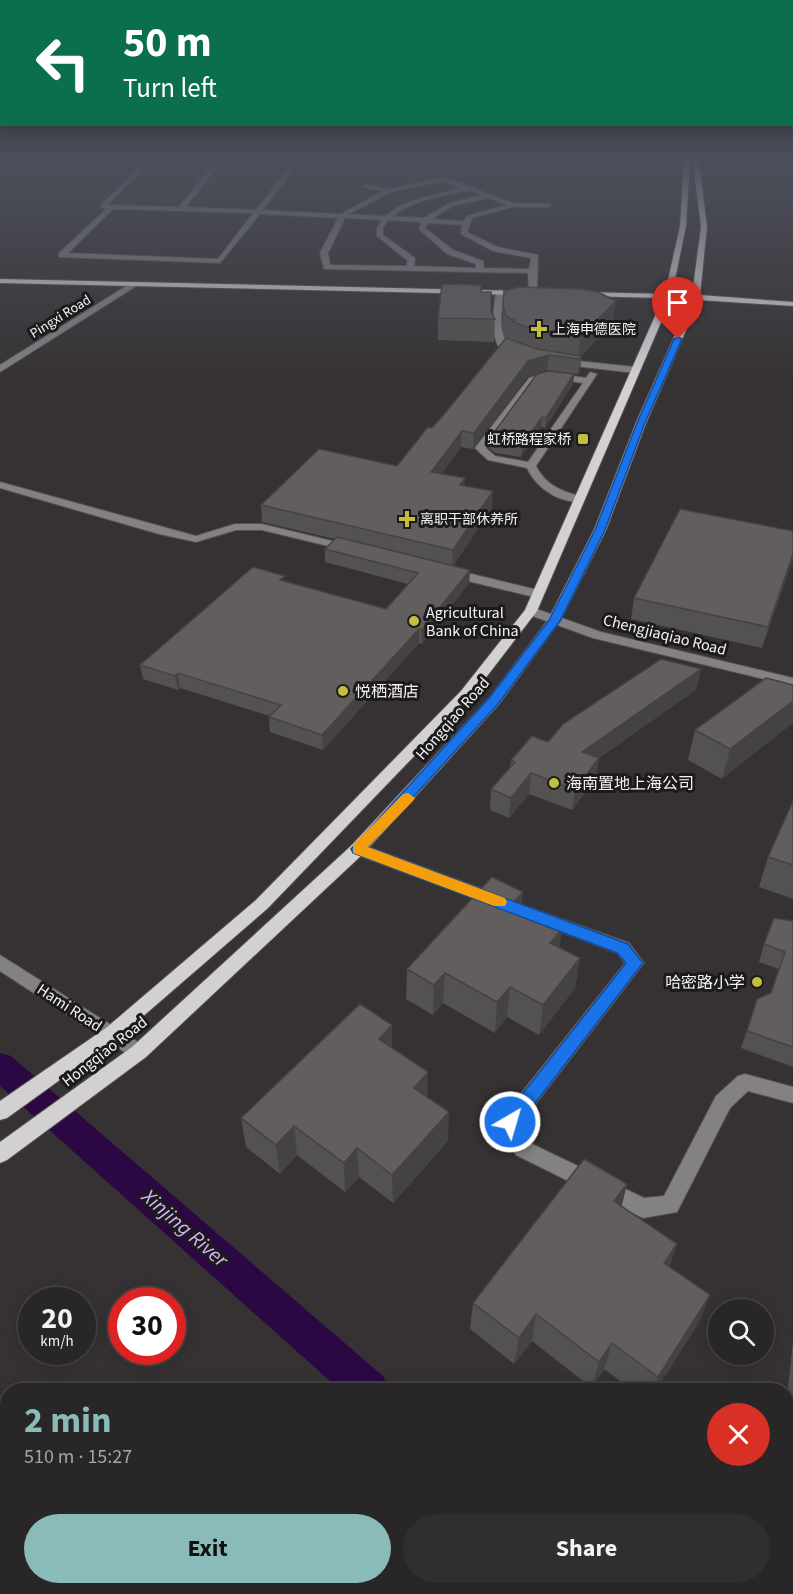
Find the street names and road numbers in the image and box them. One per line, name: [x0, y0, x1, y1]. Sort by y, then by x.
street label: Pingxi Road: [26, 290, 95, 344]
street label: Chengjiaqiao Road: [601, 609, 729, 661]
street label: Hongqiao Road: [411, 673, 495, 765]
street label: Hami Road: [33, 979, 106, 1037]
street label: Hongqiao Road: [57, 1011, 152, 1092]

